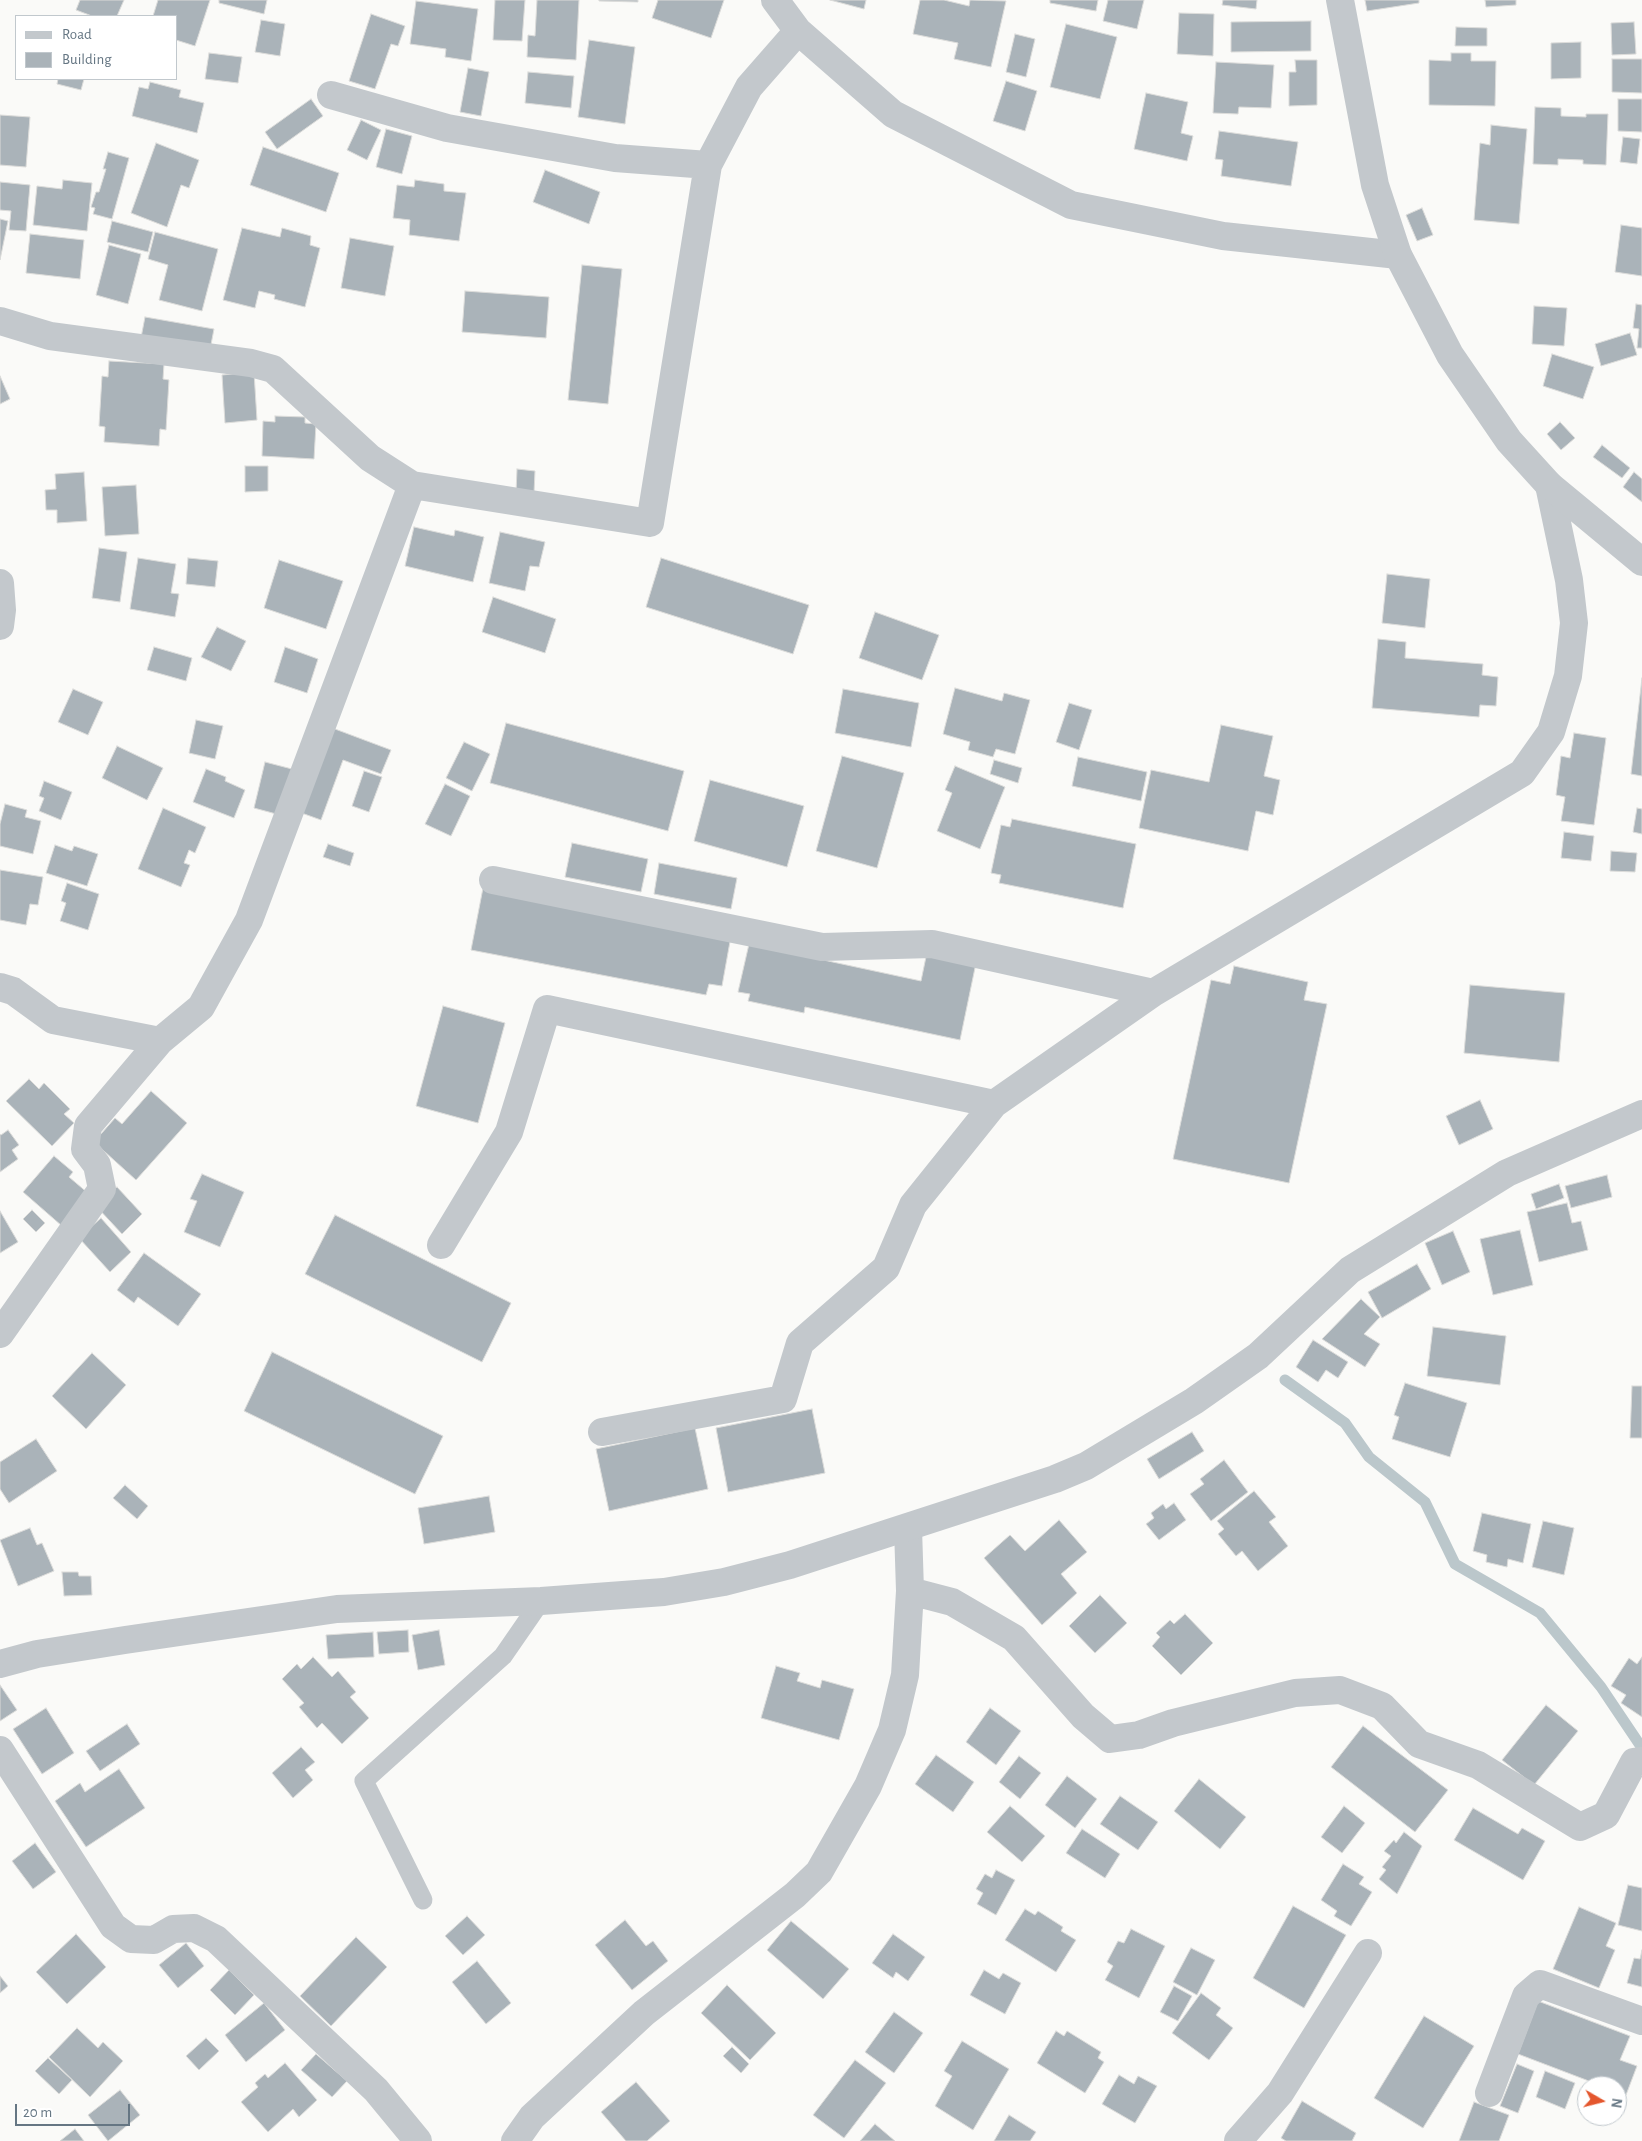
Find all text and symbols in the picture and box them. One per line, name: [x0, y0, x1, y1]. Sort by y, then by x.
legend: [15, 15, 178, 80]
text: Road: [62, 27, 92, 42]
text: Building: [62, 52, 112, 67]
north arrow: [1577, 2076, 1627, 2126]
scale bar: [18, 2094, 132, 2126]
text: N: [1608, 2097, 1623, 2109]
text: 20 m: [23, 2105, 52, 2120]

